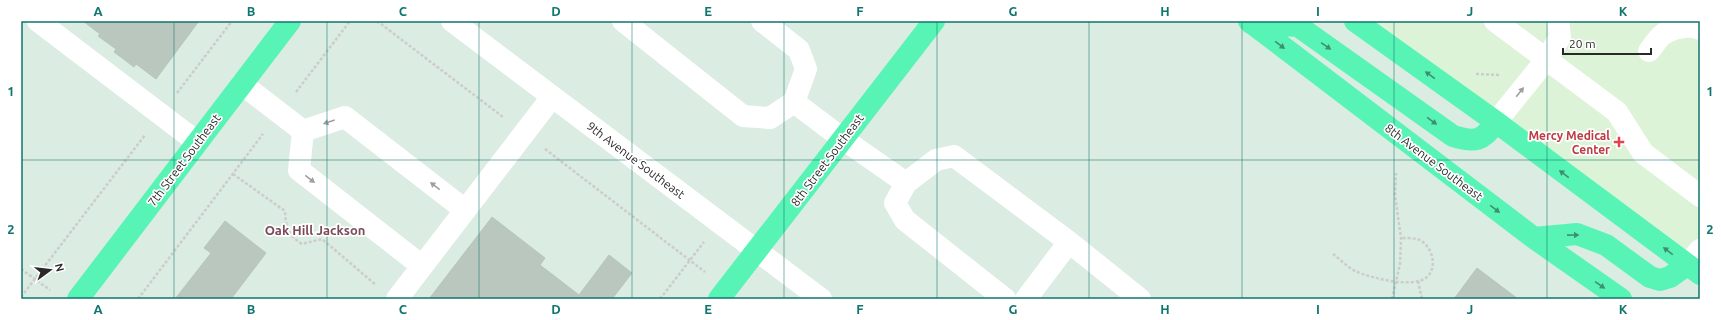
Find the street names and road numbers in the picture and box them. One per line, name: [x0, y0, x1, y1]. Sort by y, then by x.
street label: 7th Street Southeast: [145, 111, 223, 209]
street label: 8th Street Southeast: [788, 111, 866, 209]
street label: 9th Avenue Southeast: [585, 119, 688, 201]
street label: 8th Avenue Southeast: [1383, 121, 1486, 203]

